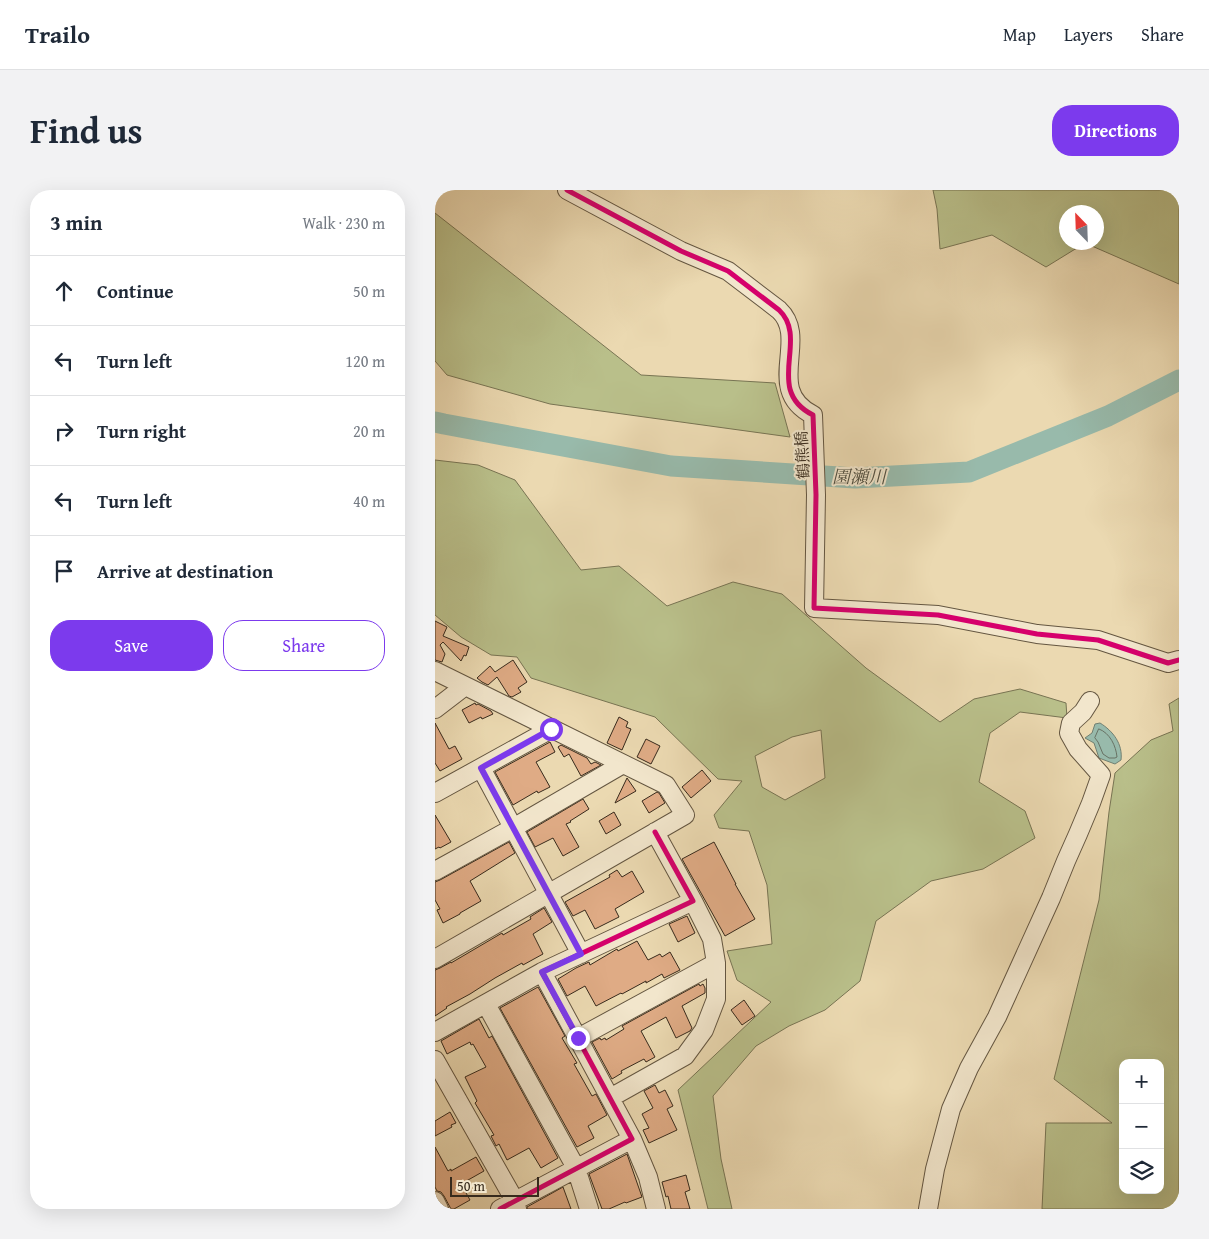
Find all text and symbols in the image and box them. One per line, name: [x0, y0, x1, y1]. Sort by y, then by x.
text: Trailo: [25, 17, 90, 52]
text: Map: [1003, 21, 1036, 48]
text: Layers: [1064, 21, 1113, 48]
text: Share: [1141, 21, 1184, 48]
text: Find us: [30, 105, 143, 156]
button: Directions: [1052, 105, 1179, 156]
north arrow: [1059, 205, 1104, 250]
text: 3 min: [50, 207, 102, 238]
text: Walk · 230 m: [302, 211, 385, 235]
icon: ahead: [50, 277, 78, 305]
text: Continue: [97, 277, 174, 305]
text: 50 m: [353, 279, 385, 303]
icon: left: [50, 347, 78, 375]
text: Turn left: [97, 347, 172, 375]
text: 120 m: [345, 349, 385, 373]
icon: right: [50, 417, 78, 445]
text: Turn right: [97, 417, 186, 445]
text: 20 m: [353, 419, 385, 443]
street label: 鶴熊橋: [789, 430, 815, 480]
water label: 園瀬川: [832, 463, 888, 490]
icon: left: [50, 487, 78, 515]
text: Turn left: [97, 487, 172, 515]
text: 40 m: [353, 489, 385, 513]
icon: arrive: [50, 557, 78, 585]
text: Arrive at destination: [97, 557, 273, 585]
button: Save: [50, 620, 213, 671]
button: Share: [223, 620, 385, 671]
route start: [540, 718, 563, 741]
route end: [567, 1027, 590, 1050]
map controls: [1119, 1059, 1164, 1194]
button: +: [1119, 1059, 1164, 1104]
button: −: [1119, 1104, 1164, 1149]
button: layers: [1119, 1149, 1164, 1194]
scale bar: [450, 1174, 539, 1197]
text: 50 m: [457, 1176, 485, 1196]

